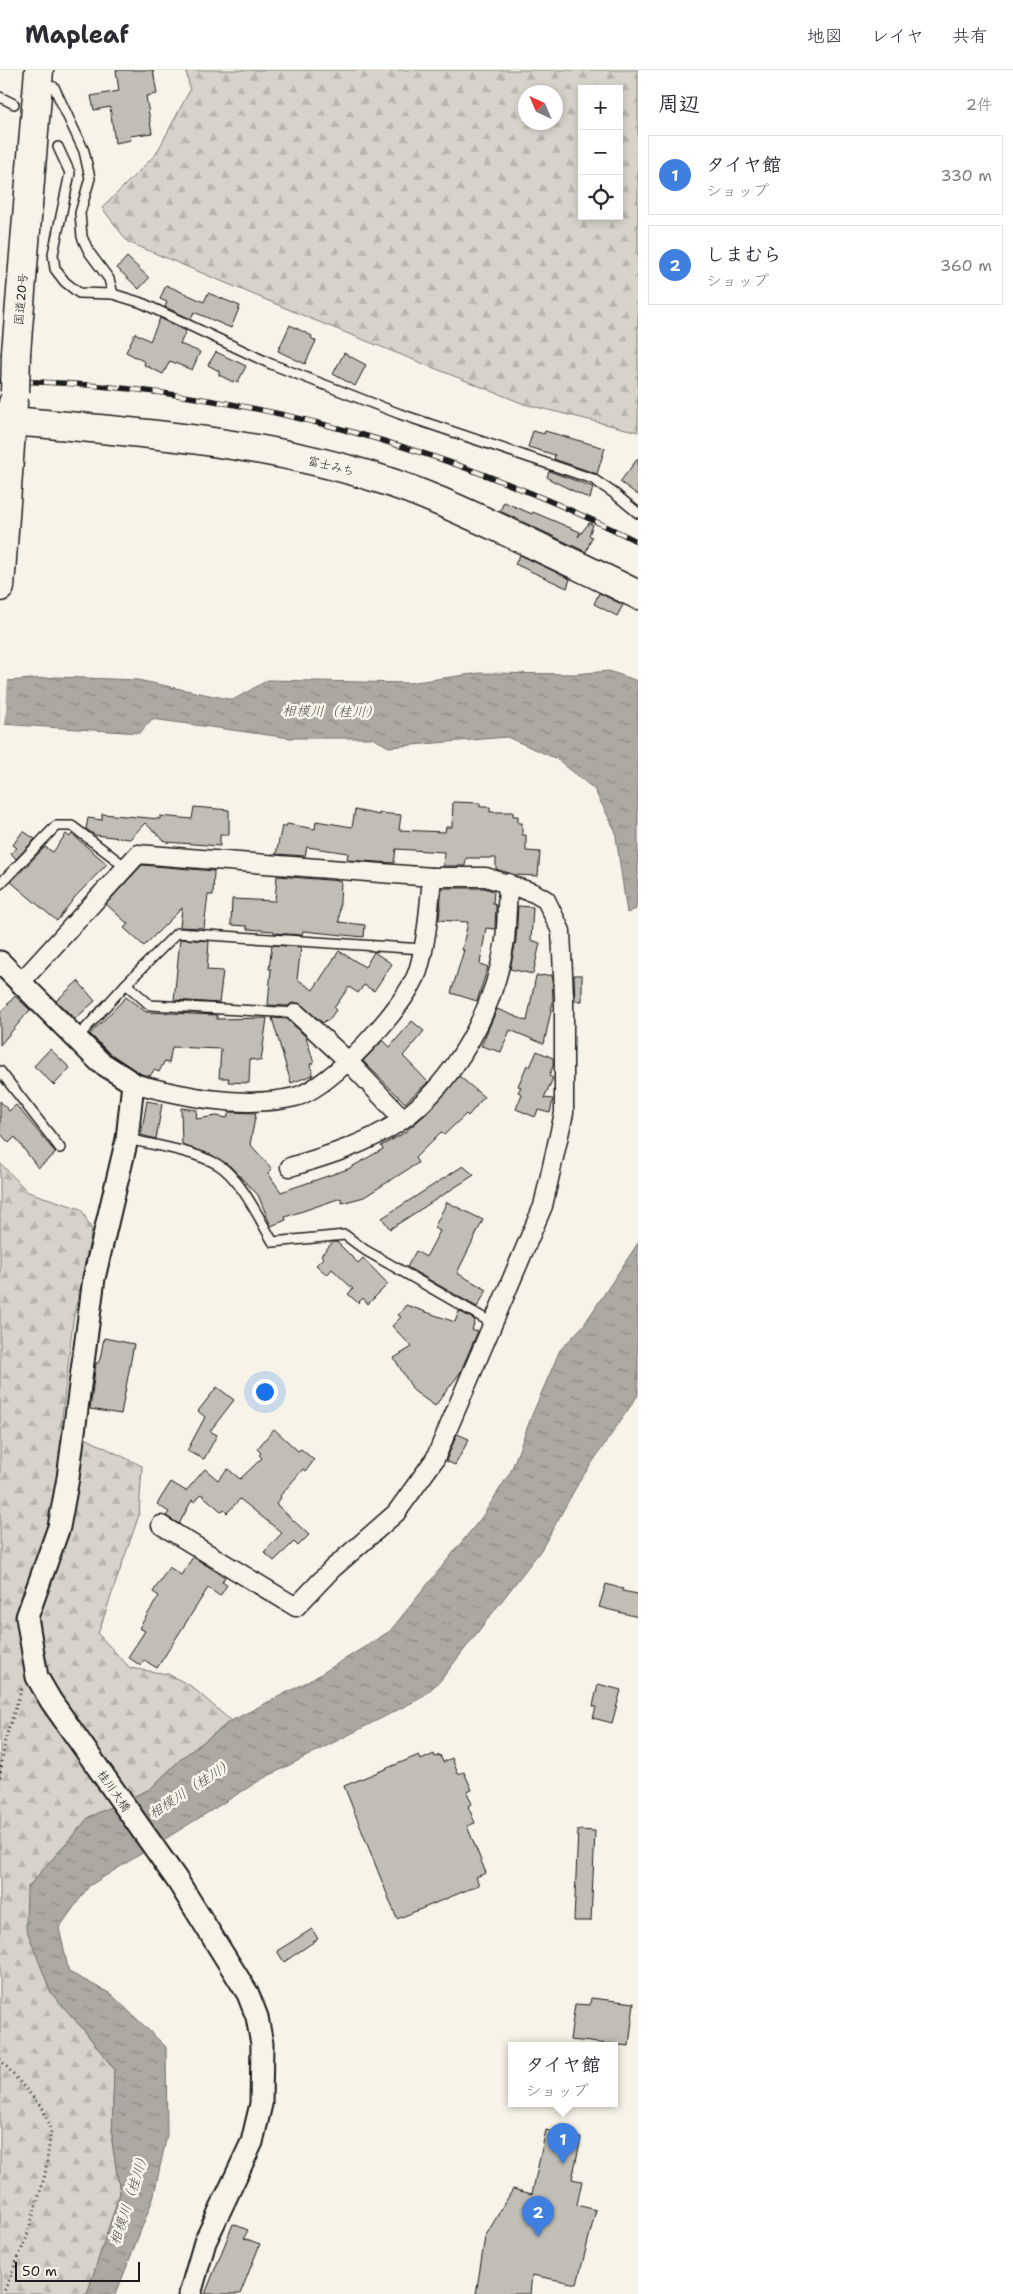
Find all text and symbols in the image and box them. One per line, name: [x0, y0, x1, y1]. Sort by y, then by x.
text: Mapleaf: [25, 19, 129, 51]
text: 地図: [807, 24, 843, 48]
text: レイヤ: [871, 24, 924, 48]
text: 共有: [952, 24, 988, 48]
north arrow: [518, 85, 563, 130]
map controls: [578, 85, 623, 220]
button: +: [578, 85, 623, 130]
text: 周辺: [658, 90, 700, 118]
text: 2件: [966, 94, 993, 115]
button: −: [578, 130, 623, 175]
text: タイヤ館: [706, 152, 781, 177]
text: 1: [671, 165, 679, 186]
text: 330 m: [940, 165, 992, 186]
button: locate: [578, 175, 623, 220]
text: ショップ: [706, 180, 769, 201]
text: しまむら: [706, 242, 782, 267]
text: 2: [669, 255, 681, 276]
text: 360 m: [940, 255, 992, 276]
text: ショップ: [706, 270, 769, 291]
street label: 国道20号: [11, 272, 31, 326]
street label: 富士みち: [306, 452, 356, 480]
water label: 相模川（桂川）: [282, 701, 380, 721]
your location: [252, 1379, 278, 1405]
water label: 相模川（桂川）: [145, 1754, 237, 1822]
street label: 桂川大橋: [94, 1767, 134, 1815]
popup: [508, 2042, 618, 2107]
text: タイヤ館: [525, 2052, 601, 2077]
text: ショップ: [525, 2080, 589, 2101]
pin: 1: [547, 2123, 579, 2164]
water label: 相模川（桂川）: [105, 2149, 153, 2247]
pin: 2: [522, 2196, 554, 2237]
scale bar: [15, 2259, 140, 2282]
text: 50 m: [22, 2262, 57, 2280]

